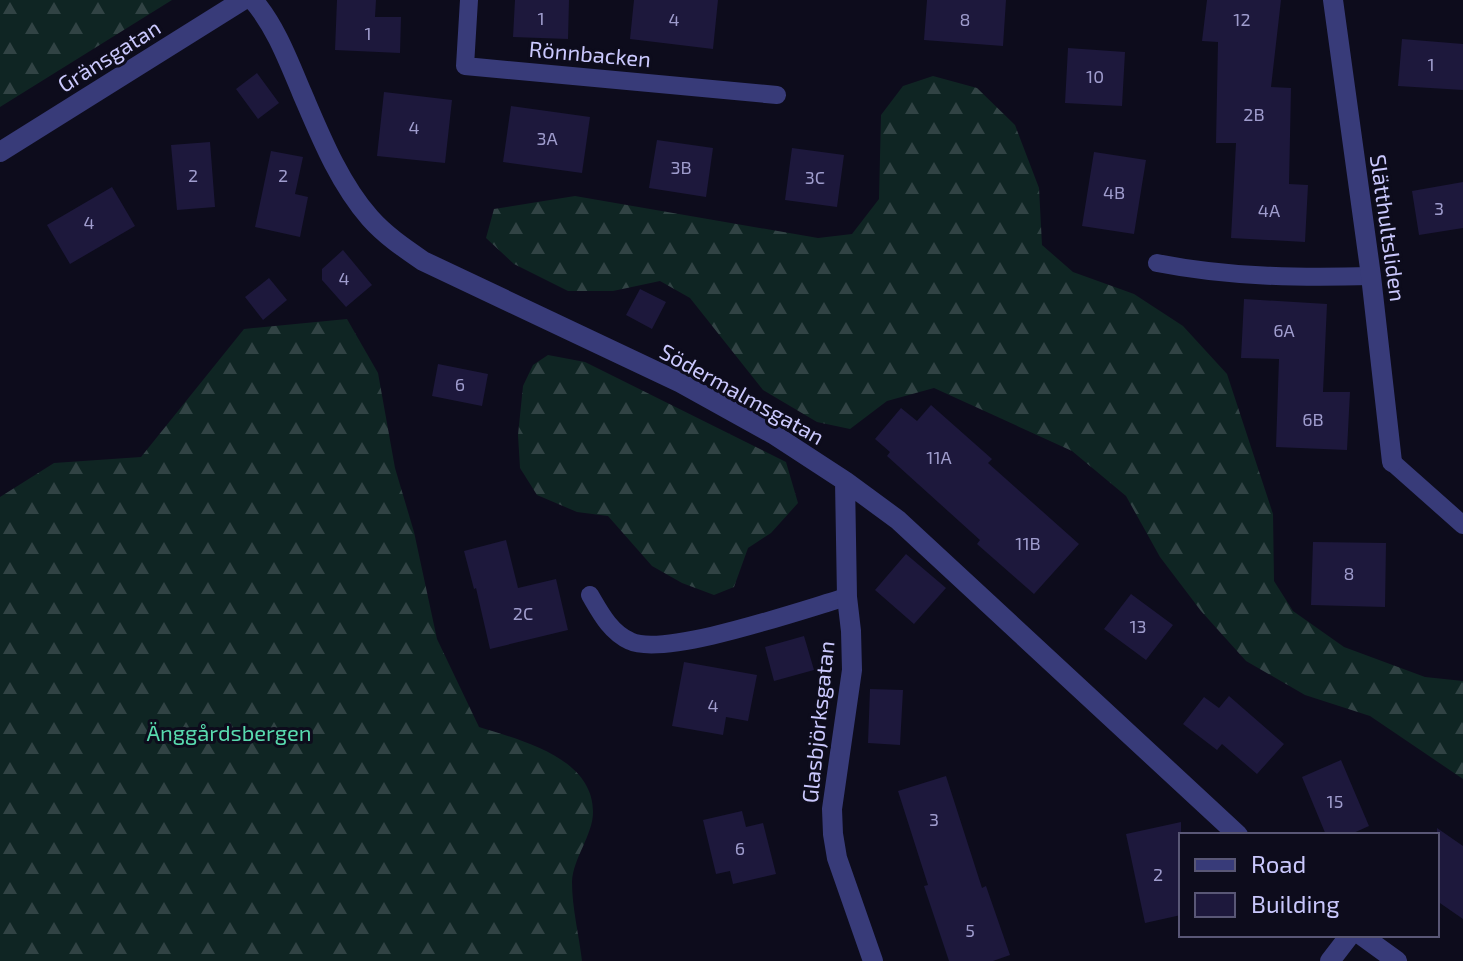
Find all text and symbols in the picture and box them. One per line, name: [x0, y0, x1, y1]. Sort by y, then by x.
house number: 1: [537, 7, 545, 29]
house number: 4: [668, 8, 680, 30]
house number: 8: [960, 8, 970, 30]
house number: 12: [1233, 8, 1251, 30]
street label: Gränsgatan: [52, 13, 165, 97]
house number: 1: [364, 22, 372, 44]
street label: Rönnbacken: [528, 35, 652, 71]
house number: 1: [1427, 53, 1435, 75]
house number: 10: [1086, 65, 1104, 87]
house number: 2B: [1243, 103, 1265, 125]
house number: 4: [408, 116, 420, 138]
house number: 3A: [536, 127, 558, 149]
street label: Slätthultsliden: [1366, 153, 1412, 303]
house number: 3B: [670, 156, 692, 178]
house number: 2: [188, 164, 198, 186]
house number: 2: [278, 164, 288, 186]
house number: 3C: [805, 166, 825, 188]
house number: 4B: [1103, 181, 1125, 203]
house number: 3: [1434, 197, 1444, 219]
house number: 4A: [1258, 199, 1281, 221]
house number: 4: [83, 211, 95, 233]
house number: 4: [338, 267, 350, 289]
house number: 6A: [1273, 319, 1296, 341]
street label: Södermalmsgatan: [656, 337, 829, 449]
house number: 6: [455, 373, 465, 395]
house number: 6B: [1302, 408, 1324, 430]
house number: 11A: [926, 446, 953, 468]
house number: 11B: [1015, 532, 1041, 554]
house number: 8: [1344, 562, 1354, 584]
house number: 2C: [513, 602, 533, 624]
house number: 13: [1129, 615, 1147, 637]
street label: Glasbjörksgatan: [796, 640, 839, 804]
house number: 4: [707, 694, 719, 716]
park label: Änggårdsbergen: [146, 719, 312, 745]
house number: 15: [1327, 790, 1343, 812]
house number: 3: [929, 808, 939, 830]
legend: [1179, 833, 1439, 937]
house number: 6: [735, 837, 745, 859]
text: Road: [1251, 849, 1306, 878]
house number: 2: [1153, 863, 1163, 885]
text: Building: [1251, 889, 1340, 918]
house number: 5: [965, 919, 975, 941]

